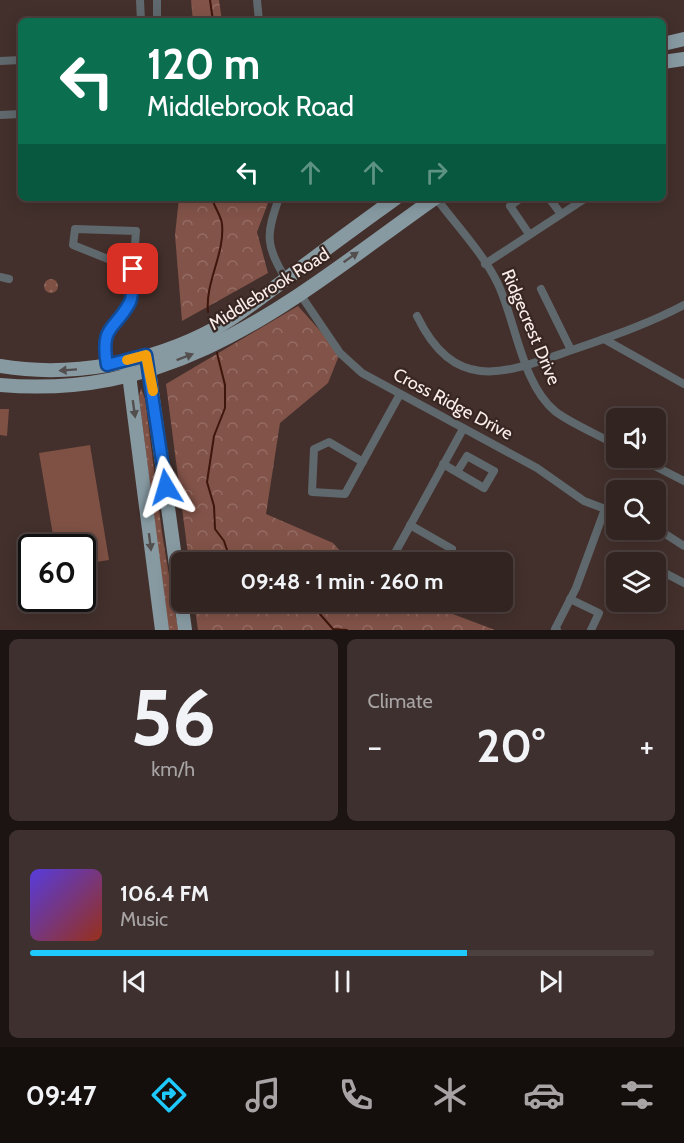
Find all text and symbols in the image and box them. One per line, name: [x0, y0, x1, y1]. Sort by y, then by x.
text: 120 m: [147, 38, 260, 90]
icon: left: [48, 42, 126, 120]
text: Middlebrook Road: [147, 90, 354, 123]
icon: left: [231, 156, 264, 189]
icon: ahead: [294, 156, 327, 189]
icon: ahead: [357, 156, 390, 189]
icon: right: [420, 156, 453, 189]
pin: [107, 243, 158, 294]
street label: Middlebrook Road: [205, 243, 333, 335]
one-way arrow: [343, 251, 359, 263]
icon: arrive: [116, 252, 149, 285]
street label: Ridgecrest Drive: [497, 266, 565, 388]
one-way arrow: [176, 352, 194, 362]
street label: Cross Ridge Drive: [389, 363, 517, 445]
one-way arrow: [58, 365, 77, 375]
one-way arrow: [129, 400, 139, 419]
map controls: [606, 408, 666, 612]
button: sound: [606, 408, 666, 468]
position arrow: [134, 455, 198, 519]
button: search: [606, 480, 666, 540]
one-way arrow: [145, 532, 154, 551]
speed limit sign: 60: [18, 534, 96, 612]
button: layers: [606, 552, 666, 612]
text: 09:48 · 1 min · 260 m: [241, 568, 443, 595]
text: 56: [130, 670, 216, 765]
text: Climate: [368, 689, 433, 713]
text: 20°: [476, 719, 545, 773]
text: −: [368, 726, 382, 766]
text: +: [639, 726, 654, 766]
text: km/h: [151, 757, 195, 781]
text: 106.4 FM: [120, 880, 209, 907]
text: Music: [120, 907, 168, 931]
icon: previous: [118, 965, 151, 998]
icon: pause: [326, 965, 359, 998]
icon: next: [534, 965, 567, 998]
icon: directions: [148, 1074, 190, 1116]
icon: music: [242, 1074, 284, 1116]
icon: phone: [335, 1074, 377, 1116]
icon: climate: [429, 1074, 471, 1116]
icon: car: [523, 1074, 565, 1116]
icon: filters: [616, 1074, 658, 1116]
text: 09:47: [26, 1079, 97, 1112]

